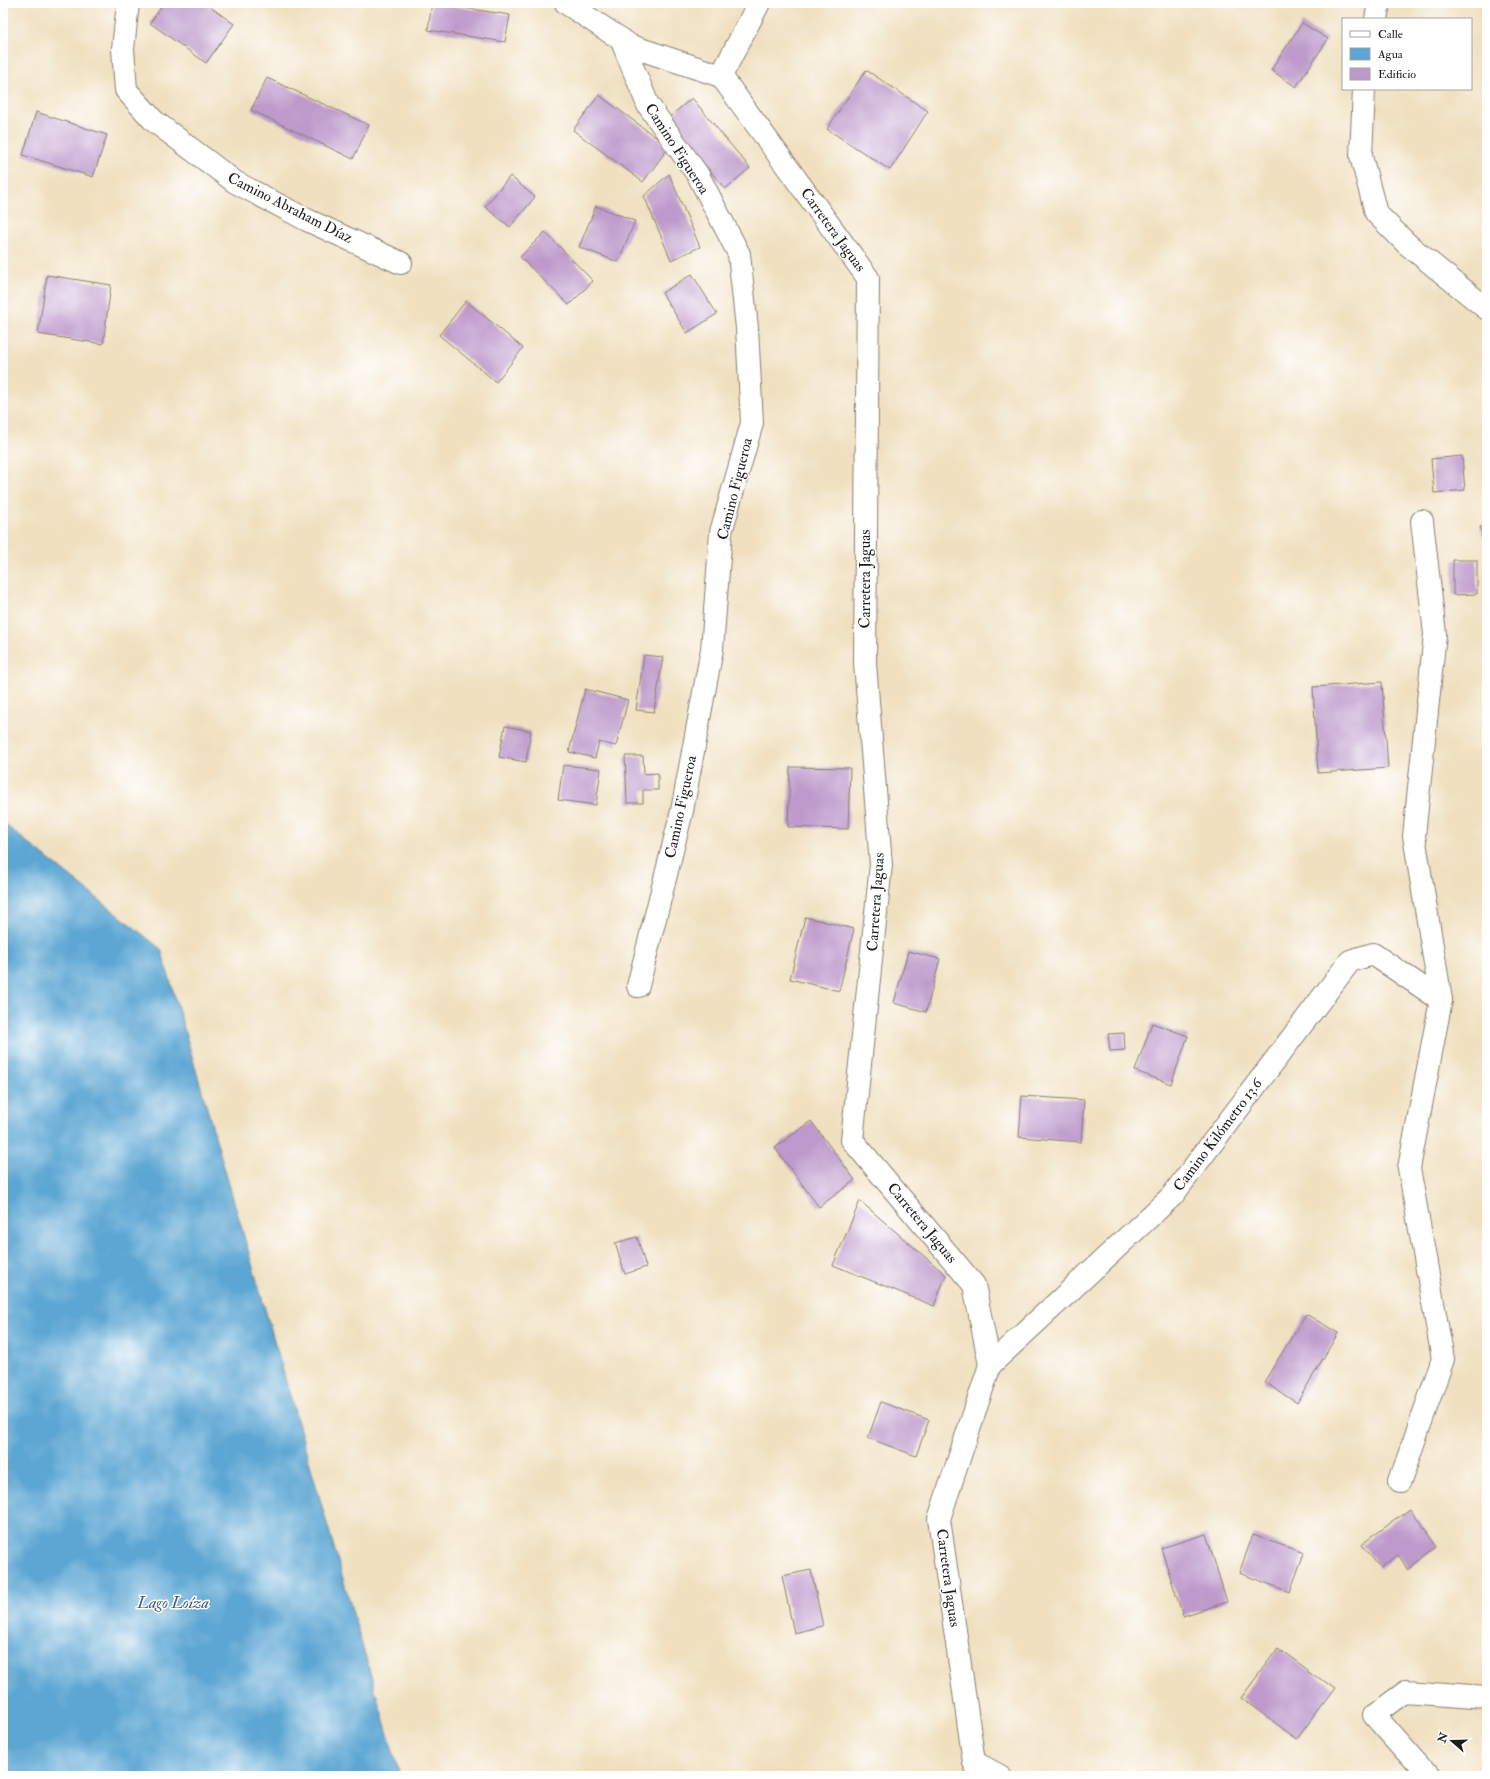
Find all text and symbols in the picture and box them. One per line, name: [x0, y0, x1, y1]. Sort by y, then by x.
legend: [1342, 18, 1472, 90]
text: Calle: [1378, 27, 1403, 42]
text: Agua: [1377, 47, 1404, 62]
text: Edificio: [1378, 67, 1416, 82]
street label: Camino Figueroa: [641, 100, 714, 199]
street label: Camino Abraham Díaz: [224, 168, 356, 248]
street label: Carretera Jaguas: [795, 184, 870, 276]
street label: Camino Figueroa: [713, 435, 757, 542]
street label: Carretera Jaguas: [856, 529, 876, 629]
street label: Camino Figueroa: [661, 753, 701, 860]
street label: Carretera Jaguas: [863, 852, 890, 952]
street label: Camino Kilómetro 13.6: [1169, 1074, 1268, 1195]
street label: Carretera Jaguas: [882, 1179, 961, 1268]
street label: Carretera Jaguas: [931, 1528, 964, 1628]
water label: Lago Loíza: [136, 1593, 209, 1613]
north arrow: [1432, 1721, 1472, 1761]
text: N: [1435, 1730, 1451, 1746]

